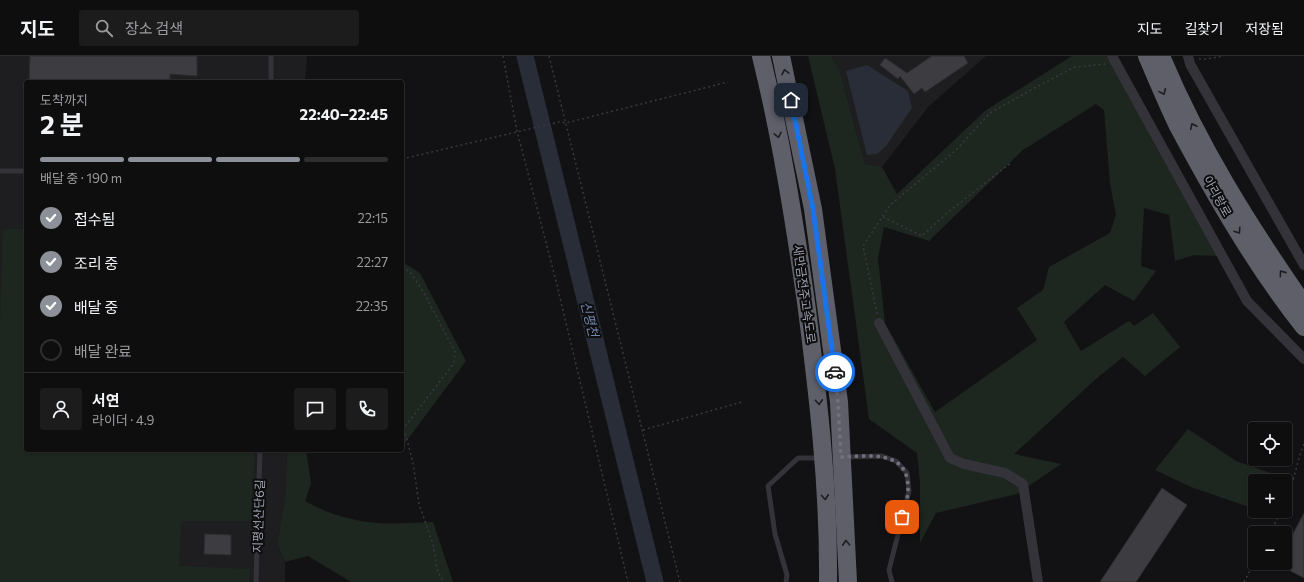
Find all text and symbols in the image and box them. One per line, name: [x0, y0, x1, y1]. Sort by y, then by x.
search box: [79, 10, 359, 46]
text: 지도: [20, 17, 55, 40]
icon: search: [93, 17, 115, 39]
text: 장소 검색: [125, 19, 183, 37]
text: 지도: [1137, 20, 1163, 37]
text: 길찾기: [1185, 20, 1223, 37]
text: 저장됨: [1245, 20, 1284, 37]
one-way arrow: [781, 69, 789, 76]
pin: [774, 83, 808, 117]
one-way arrow: [1158, 87, 1166, 95]
icon: home: [780, 89, 802, 111]
text: 도착까지: [40, 92, 88, 108]
text: 22:40–22:45: [300, 105, 388, 123]
text: 2 분: [40, 108, 84, 139]
one-way arrow: [1190, 122, 1198, 130]
one-way arrow: [774, 132, 782, 138]
text: 배달 중 · 190 m: [40, 170, 122, 186]
street label: 아리랑로: [1201, 173, 1235, 219]
icon: check: [40, 207, 62, 229]
text: 접수됨: [74, 210, 115, 228]
text: 22:15: [357, 210, 388, 226]
one-way arrow: [1233, 226, 1240, 233]
street label: 새만금전주고속도로: [791, 244, 819, 344]
icon: check: [40, 251, 62, 273]
text: 조리 중: [74, 254, 118, 272]
text: 22:27: [356, 254, 388, 270]
one-way arrow: [1279, 270, 1287, 277]
icon: check: [40, 295, 62, 317]
text: 배달 중: [74, 298, 118, 316]
text: 22:35: [356, 298, 388, 314]
water label: 신평천: [578, 300, 602, 339]
text: 배달 완료: [74, 342, 132, 360]
courier: [815, 352, 855, 392]
icon: car: [824, 361, 846, 383]
button: person: [40, 388, 82, 430]
button: chat: [294, 388, 336, 430]
button: phone: [346, 388, 388, 430]
text: 서연: [92, 391, 120, 409]
one-way arrow: [814, 399, 823, 405]
text: 라이더 · 4.9: [92, 412, 154, 428]
map controls: [1248, 422, 1292, 570]
button: locate: [1248, 422, 1292, 466]
button: +: [1248, 474, 1292, 518]
street label: 지평선산단6길: [250, 479, 266, 553]
one-way arrow: [820, 494, 829, 500]
pin: [885, 500, 919, 534]
icon: bag: [891, 506, 913, 528]
button: −: [1248, 526, 1292, 570]
one-way arrow: [841, 540, 850, 546]

